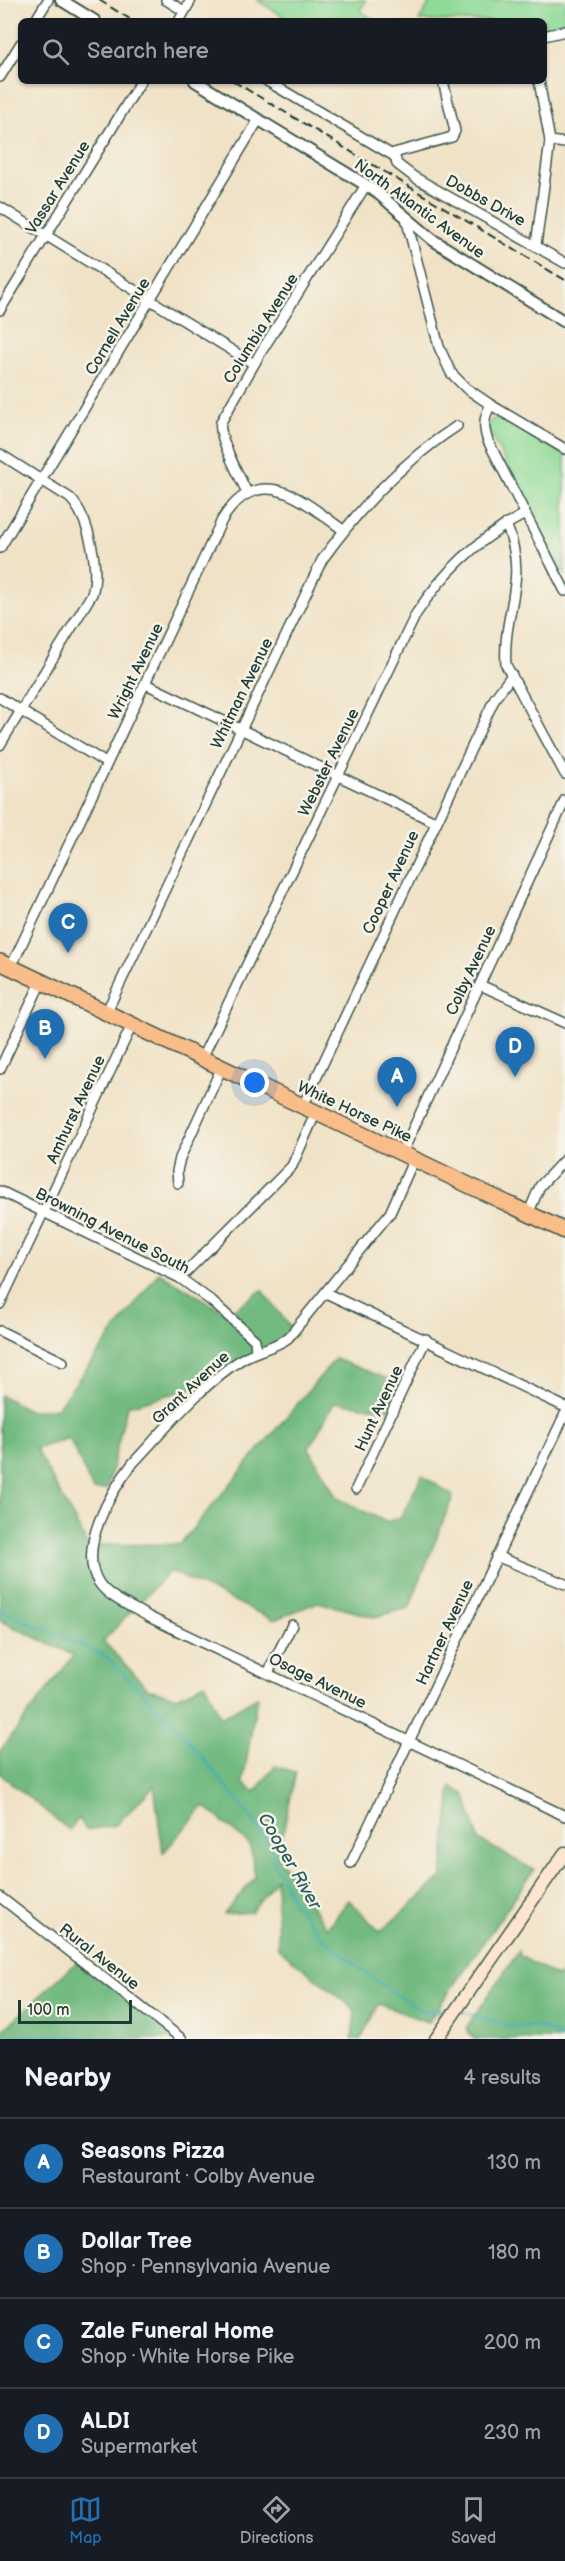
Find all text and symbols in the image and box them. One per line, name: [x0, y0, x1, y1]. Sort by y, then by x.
search box: [18, 18, 547, 84]
icon: search: [39, 35, 72, 68]
text: Search here: [87, 38, 209, 65]
street label: Vassar Avenue: [22, 137, 95, 238]
street label: North Atlantic Avenue: [350, 156, 488, 263]
street label: Dobbs Drive: [442, 172, 529, 231]
street label: Columbia Avenue: [220, 270, 303, 387]
street label: Cornell Avenue: [82, 274, 155, 379]
street label: Wright Avenue: [105, 620, 168, 723]
street label: Whitman Avenue: [207, 635, 278, 752]
street label: Webster Avenue: [295, 705, 364, 820]
street label: Cooper Avenue: [359, 827, 424, 937]
pin: C: [48, 904, 88, 953]
street label: Colby Avenue: [442, 922, 501, 1019]
pin: B: [26, 1010, 64, 1059]
pin: D: [496, 1028, 534, 1077]
street label: Amhurst Avenue: [43, 1052, 110, 1167]
pin: A: [378, 1058, 416, 1107]
your location: [240, 1068, 269, 1097]
street label: White Horse Pike: [294, 1078, 415, 1147]
street label: Browning Avenue South: [32, 1184, 193, 1279]
street label: Grant Avenue: [149, 1347, 234, 1429]
street label: Hunt Avenue: [351, 1362, 408, 1455]
street label: Hartner Avenue: [413, 1577, 478, 1688]
street label: Osage Avenue: [266, 1650, 370, 1713]
water label: Cooper River: [253, 1809, 326, 1914]
street label: Rural Avenue: [55, 1920, 143, 1995]
scale bar: [18, 1997, 132, 2024]
text: 100 m: [27, 2001, 70, 2020]
text: Nearby: [24, 2063, 111, 2094]
text: 4 results: [463, 2066, 541, 2090]
text: Seasons Pizza: [81, 2138, 225, 2165]
text: A: [37, 2151, 50, 2175]
text: 130 m: [487, 2151, 541, 2175]
text: Restaurant · Colby Avenue: [81, 2165, 315, 2189]
text: Dollar Tree: [81, 2228, 192, 2255]
text: B: [36, 2241, 51, 2265]
text: 180 m: [488, 2241, 541, 2265]
text: Shop · Pennsylvania Avenue: [81, 2255, 330, 2279]
text: Zale Funeral Home: [81, 2318, 274, 2345]
text: C: [36, 2331, 51, 2355]
text: 200 m: [484, 2331, 541, 2355]
text: Shop · White Horse Pike: [81, 2345, 294, 2369]
text: ALDI: [81, 2408, 130, 2435]
text: D: [37, 2421, 50, 2445]
text: 230 m: [484, 2421, 541, 2445]
text: Supermarket: [81, 2435, 197, 2459]
tab: Map: [69, 2493, 102, 2548]
tab: Directions: [240, 2493, 313, 2548]
tab: Saved: [451, 2493, 496, 2548]

